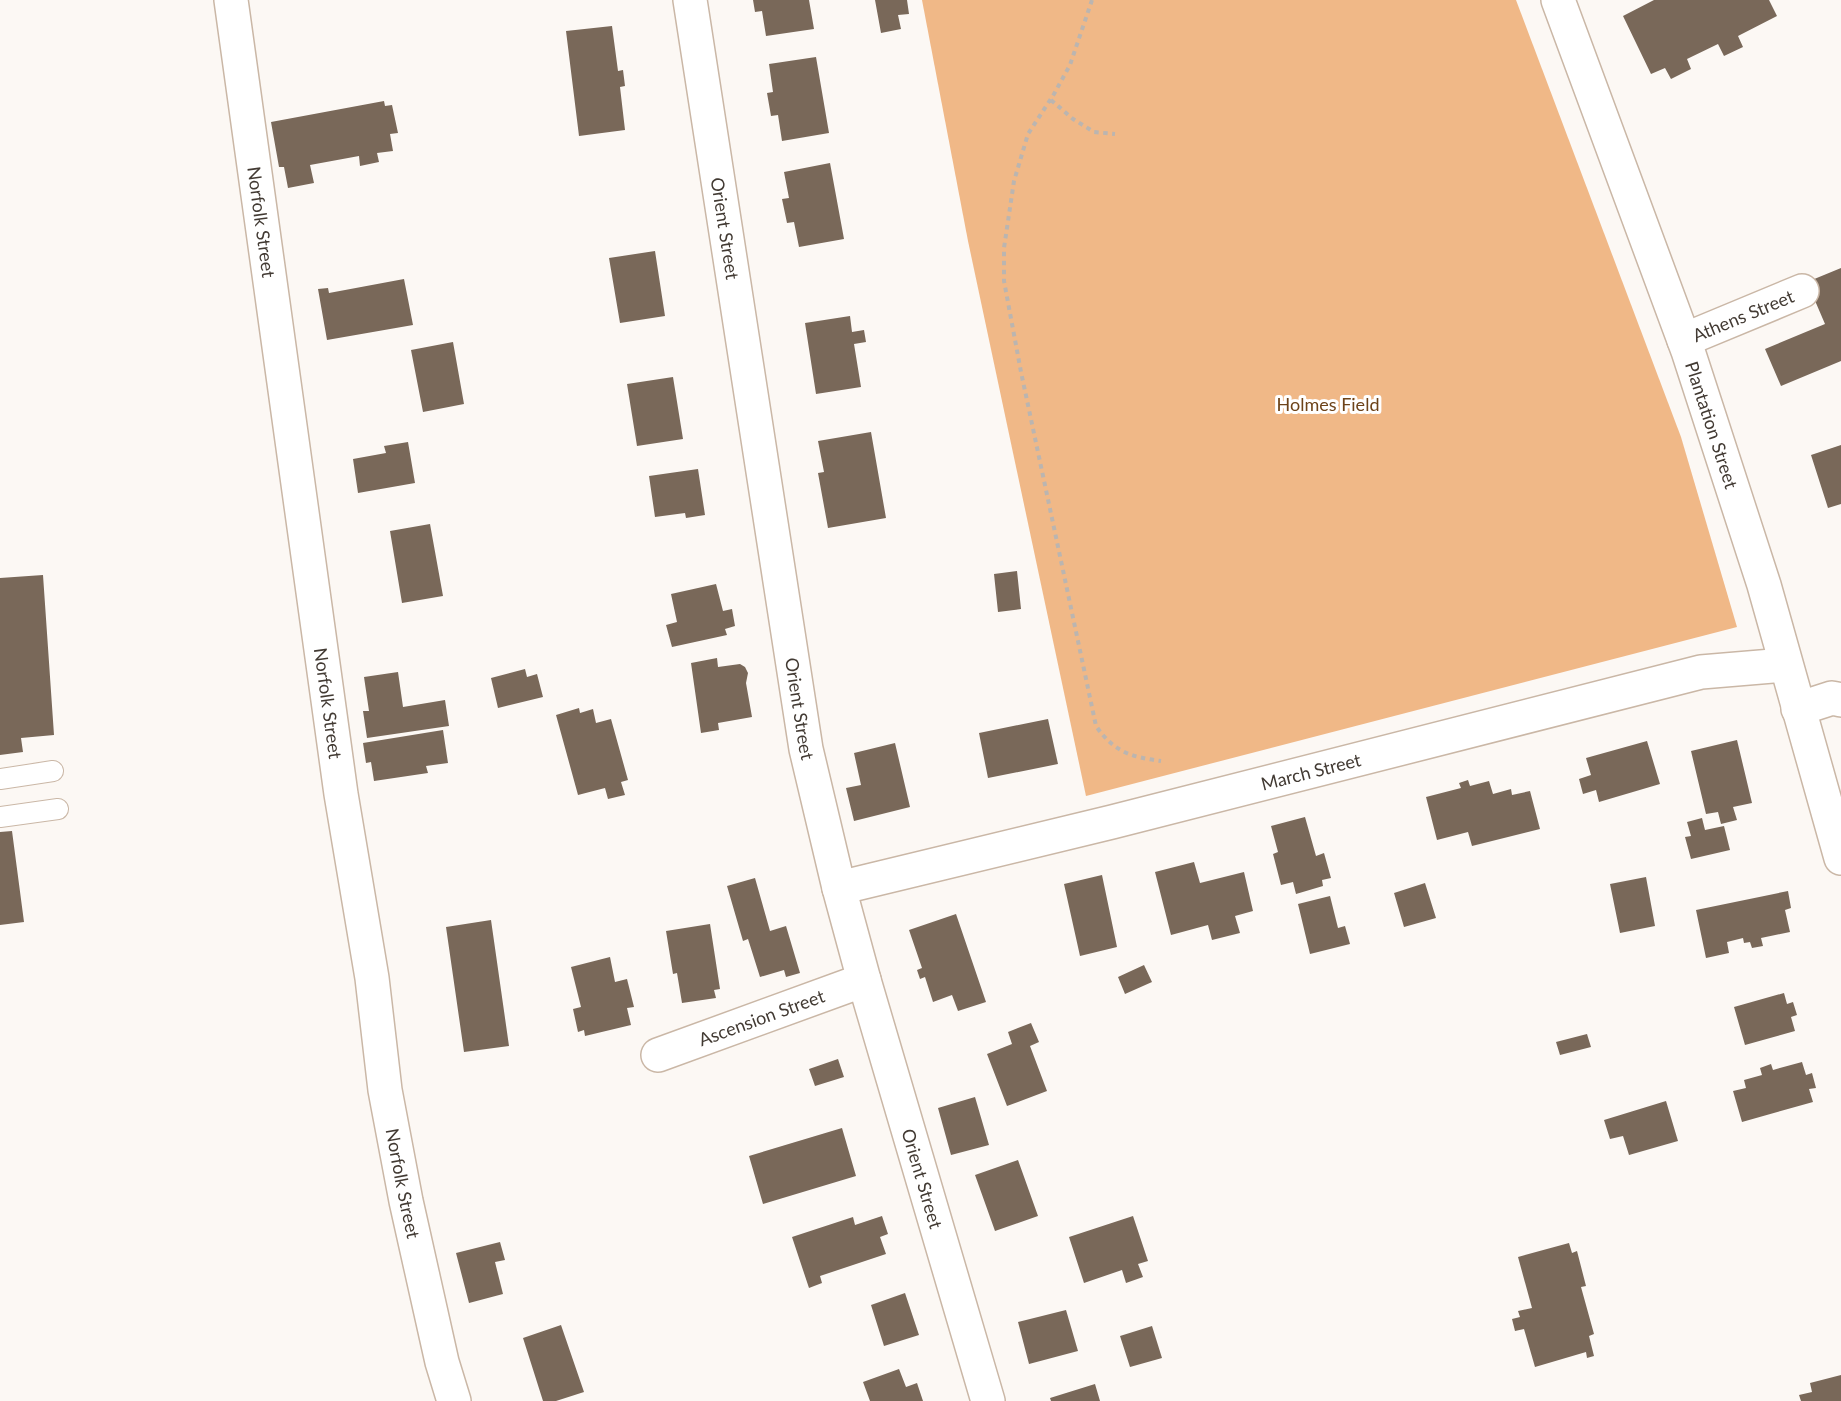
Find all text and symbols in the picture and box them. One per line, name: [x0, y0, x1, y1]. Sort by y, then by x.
street label: Norfolk Street: [243, 165, 280, 279]
street label: Orient Street: [707, 176, 744, 281]
street label: Athens Street: [1689, 284, 1797, 346]
street label: Plantation Street: [1681, 358, 1743, 492]
park label: Holmes Field: [1277, 393, 1379, 415]
street label: Norfolk Street: [310, 646, 347, 761]
street label: Orient Street: [781, 656, 819, 762]
street label: March Street: [1259, 748, 1364, 795]
street label: Ascension Street: [695, 984, 828, 1050]
street label: Norfolk Street: [381, 1126, 425, 1241]
street label: Orient Street: [897, 1126, 948, 1232]

